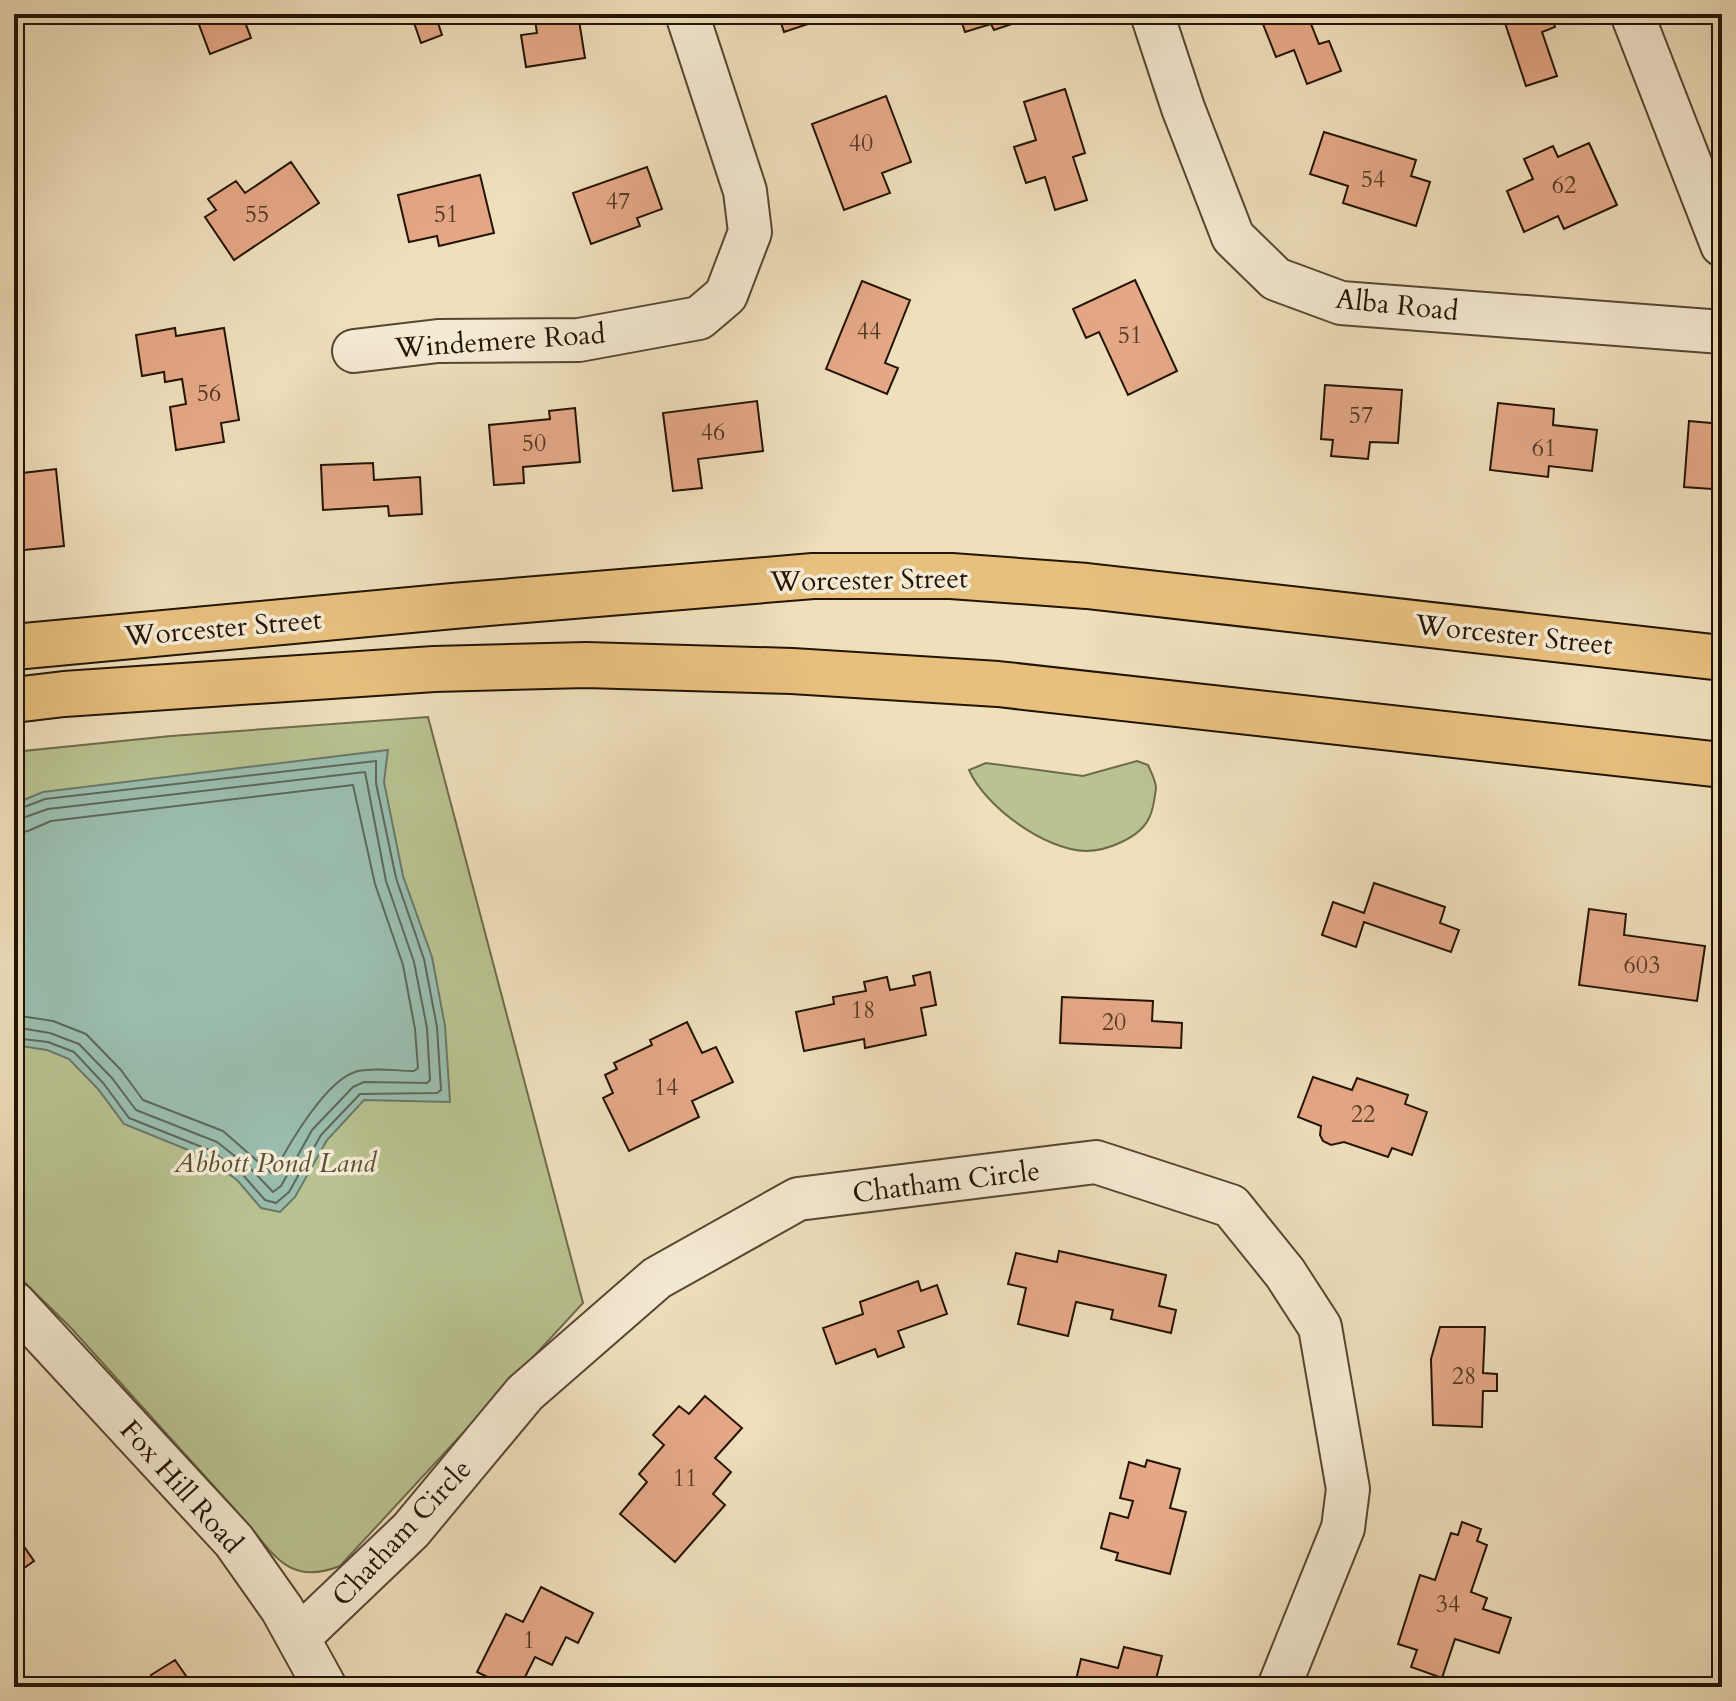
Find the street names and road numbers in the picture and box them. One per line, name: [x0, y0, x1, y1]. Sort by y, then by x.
street label: Alba Road: [1334, 280, 1460, 330]
street label: Windemere Road: [393, 315, 607, 367]
street label: Worcester Street: [769, 559, 968, 601]
street label: Worcester Street: [122, 600, 323, 656]
street label: Worcester Street: [1413, 606, 1614, 664]
street label: Chatham Circle: [850, 1152, 1042, 1212]
street label: Fox Hill Road: [111, 1412, 251, 1562]
street label: Chatham Circle: [324, 1451, 480, 1615]

